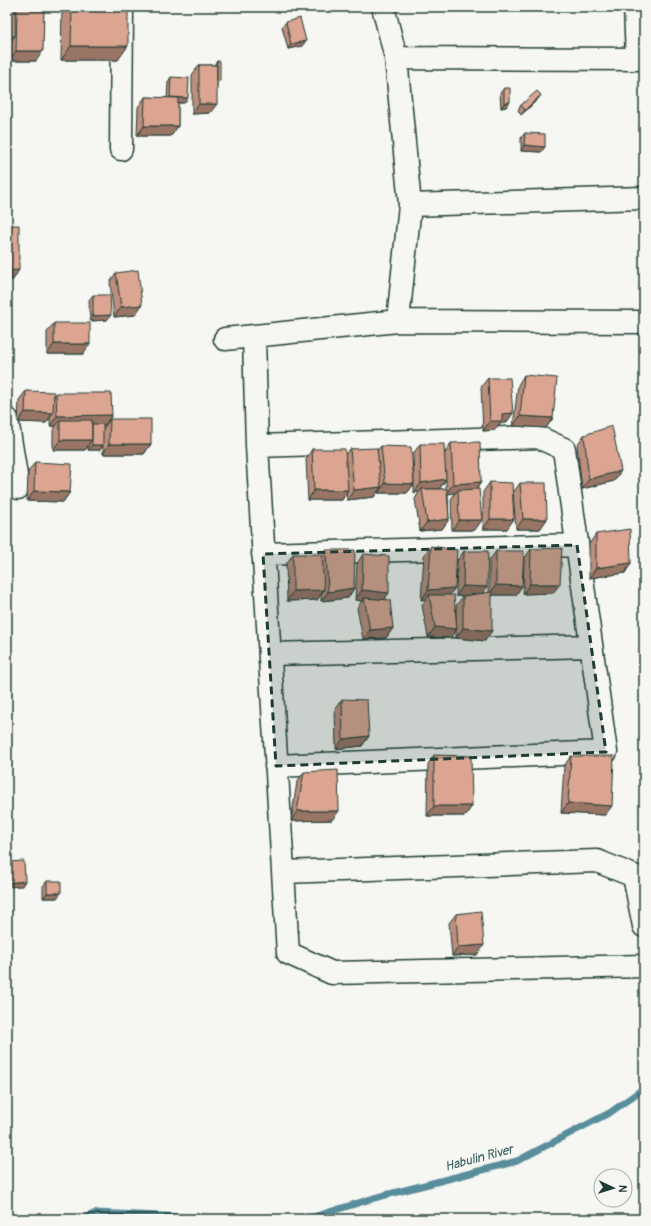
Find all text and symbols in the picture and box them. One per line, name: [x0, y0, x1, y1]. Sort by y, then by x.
water label: Habulin River: [443, 1141, 517, 1175]
north arrow: [593, 1168, 633, 1208]
text: N: [616, 1184, 629, 1193]

